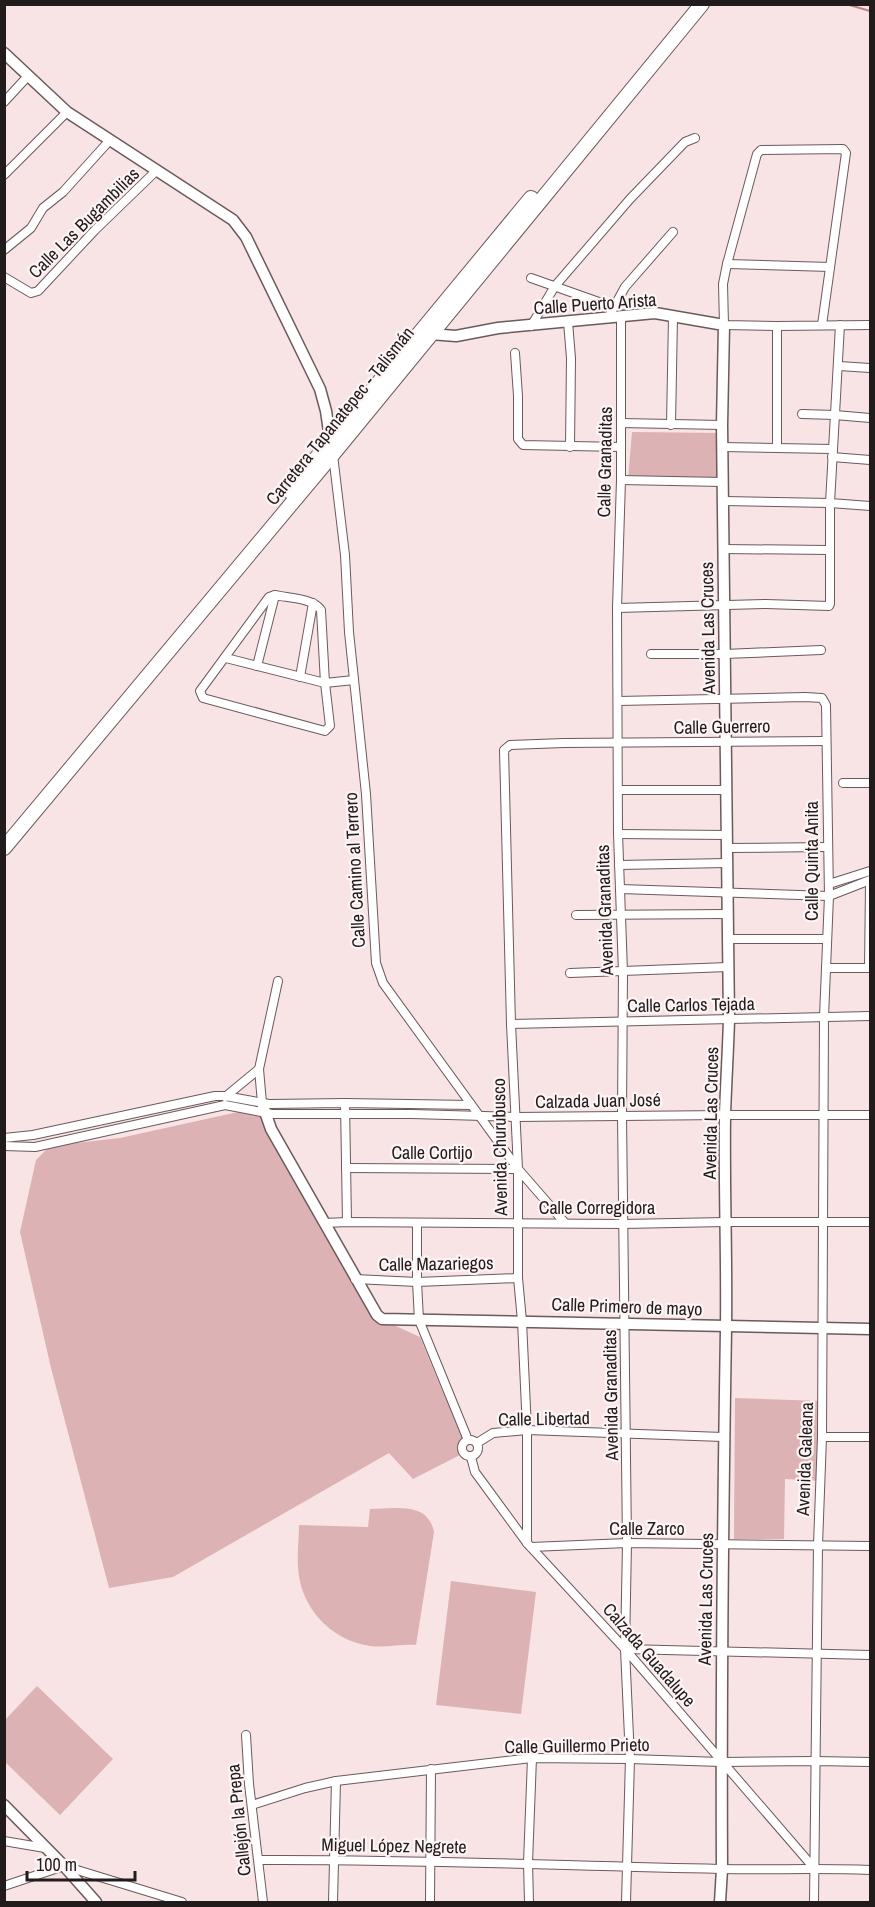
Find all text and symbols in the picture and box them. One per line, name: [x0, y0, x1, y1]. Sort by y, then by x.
street label: Calle Las Bugambilias: [23, 162, 145, 284]
street label: Calle Puerto Arista: [533, 287, 657, 320]
street label: Carretera Tapanatepec - Talismán: [260, 321, 420, 510]
street label: Calle Granaditas: [591, 406, 618, 518]
street label: Avenida Las Cruces: [694, 561, 721, 696]
street label: Calle Guerrero: [673, 713, 771, 740]
street label: Calle Camino al Terrero: [338, 792, 371, 948]
street label: Calle Quinta Anita: [799, 801, 824, 921]
street label: Avenida Granaditas: [590, 844, 619, 977]
street label: Calle Carlos Tejada: [627, 991, 755, 1018]
street label: Avenida Las Cruces: [697, 1046, 724, 1181]
street label: Avenida Churubusco: [486, 1078, 513, 1217]
street label: Calzada Juan José: [535, 1087, 661, 1114]
street label: Calle Cortijo: [391, 1140, 473, 1165]
street label: Calle Corregidora: [539, 1195, 655, 1220]
street label: Calle Mazariegos: [378, 1250, 494, 1277]
street label: Calle Primero de mayo: [551, 1291, 703, 1322]
street label: Avenida Granaditas: [597, 1329, 624, 1462]
street label: Avenida Galeana: [790, 1402, 819, 1517]
street label: Calle Libertad: [498, 1405, 590, 1432]
street label: Calle Zarco: [609, 1516, 685, 1541]
street label: Avenida Las Cruces: [692, 1532, 719, 1667]
street label: Calzada Guadalupe: [597, 1597, 702, 1712]
street label: Calle Guillermo Prieto: [504, 1732, 650, 1759]
street label: Callejón la Prepa: [220, 1763, 257, 1877]
street label: Miguel López Negrete: [321, 1832, 467, 1859]
scale bar: [27, 1844, 135, 1882]
text: 100 m: [36, 1852, 77, 1877]

